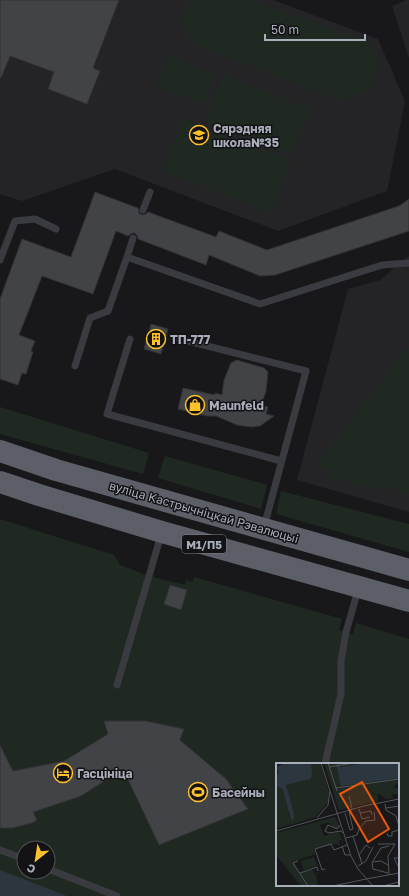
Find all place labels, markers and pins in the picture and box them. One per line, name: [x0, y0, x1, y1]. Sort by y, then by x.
place label: Сярэдняя школа№35: [213, 121, 279, 150]
school or university icon: Сярэдняя школа№35: [188, 124, 210, 146]
building icon: ТП-777: [145, 328, 167, 350]
place label: ТП-777: [170, 332, 211, 347]
shop icon: Maunfeld: [184, 394, 206, 416]
place label: Maunfeld: [209, 398, 264, 413]
hotel icon: Гасцініца: [52, 762, 74, 784]
place label: Гасцініца: [77, 766, 133, 781]
sports icon: Басейны: [187, 781, 209, 803]
place label: Басейны: [212, 785, 265, 800]

